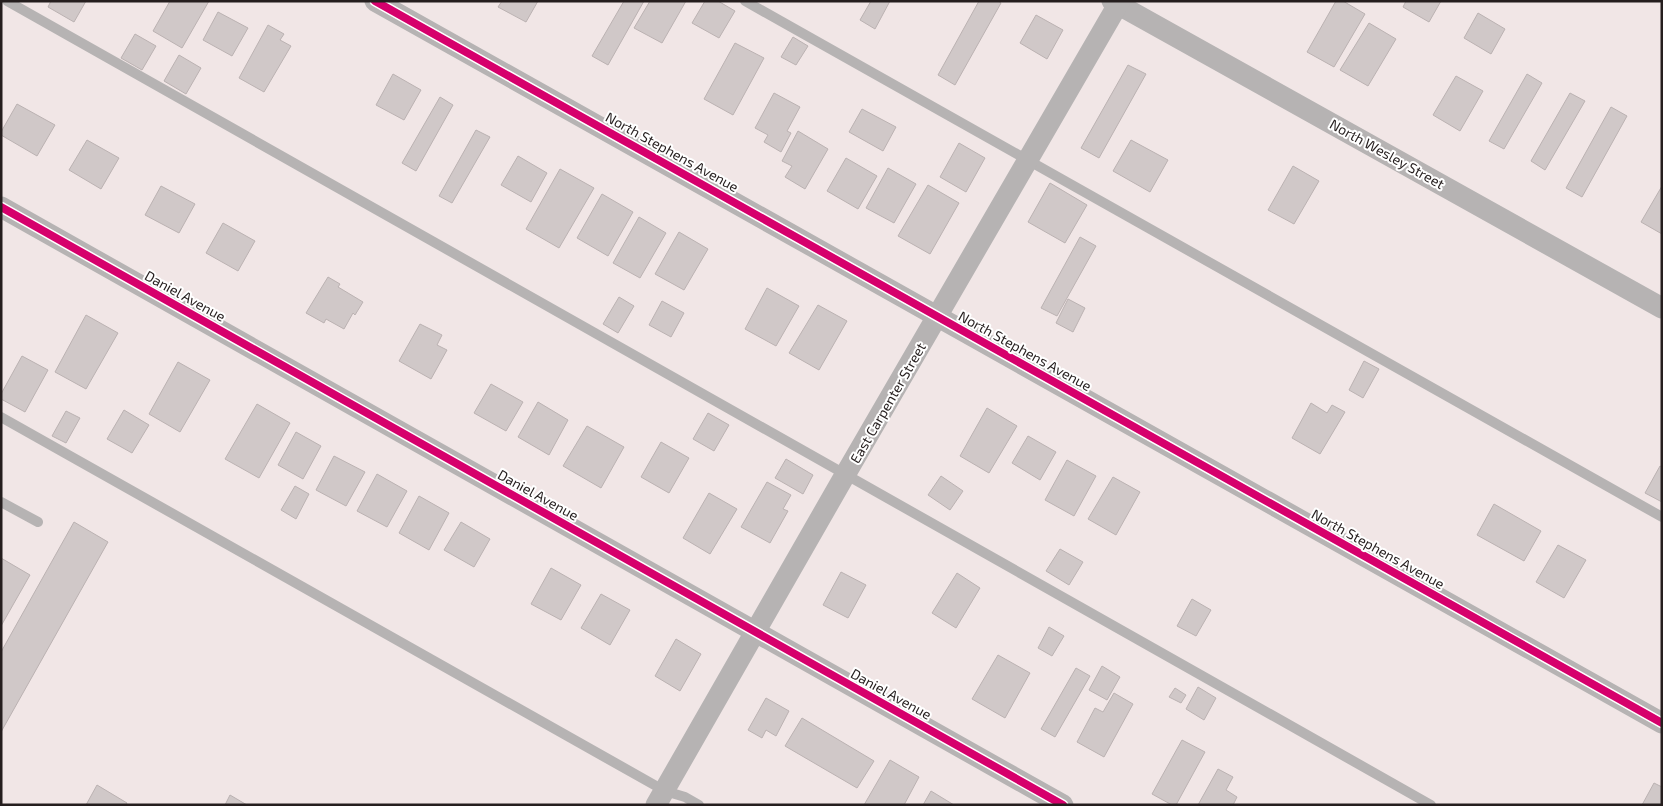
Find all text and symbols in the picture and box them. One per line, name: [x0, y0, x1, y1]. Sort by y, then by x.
street label: North Stephens Avenue: [603, 108, 742, 195]
street label: North Wesley Street: [1327, 115, 1447, 192]
street label: Daniel Avenue: [142, 266, 229, 325]
street label: North Stephens Avenue: [956, 307, 1095, 394]
street label: East Carpenter Street: [846, 339, 929, 466]
street label: Daniel Avenue: [495, 465, 582, 524]
street label: North Stephens Avenue: [1309, 505, 1448, 592]
street label: Daniel Avenue: [848, 664, 935, 723]

